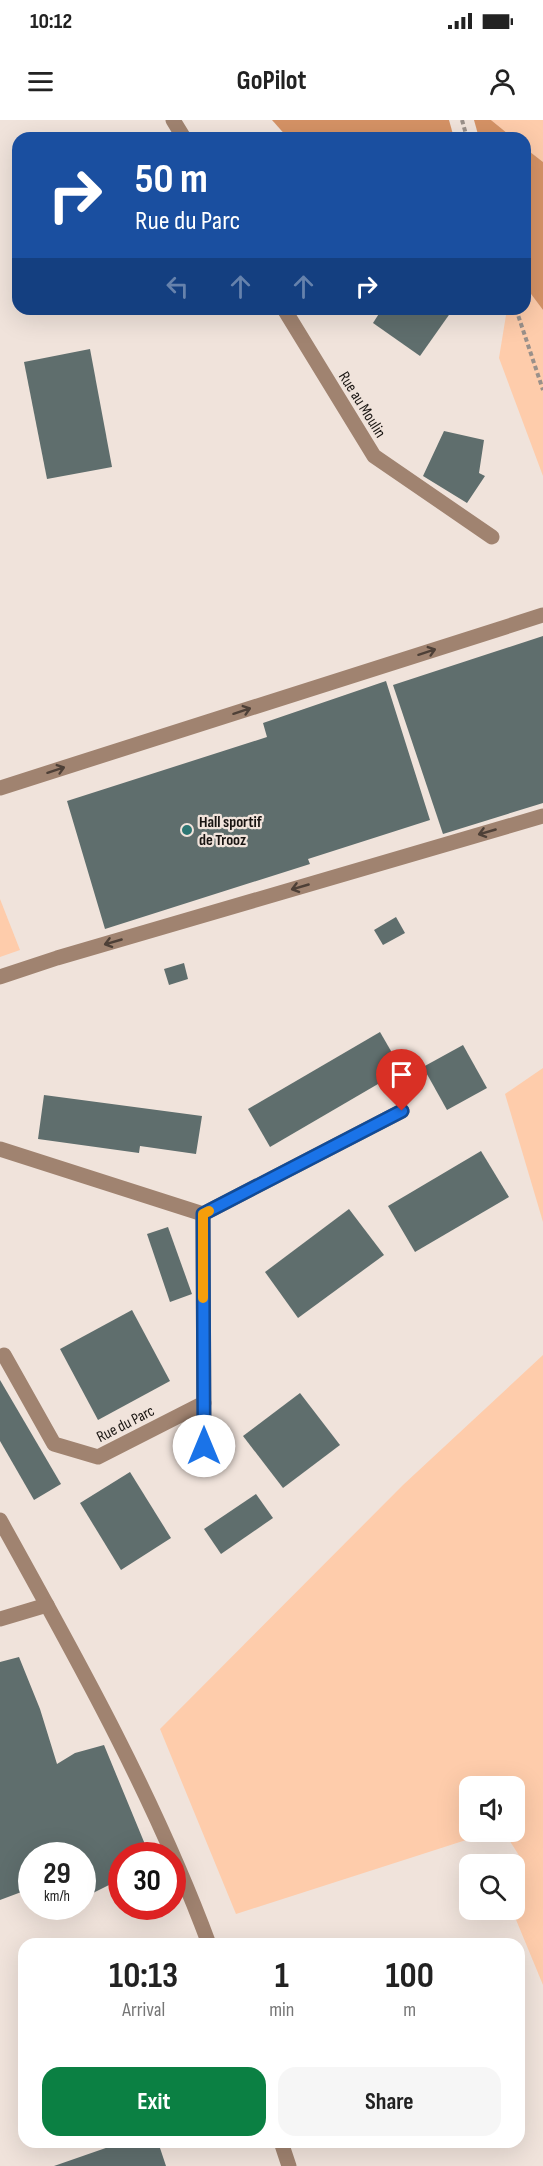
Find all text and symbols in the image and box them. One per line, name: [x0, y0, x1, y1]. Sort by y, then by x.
text: 10:12: [30, 8, 72, 35]
icon: menu: [24, 65, 57, 98]
text: GoPilot: [237, 65, 306, 97]
icon: person: [486, 65, 519, 98]
text: 50 m: [135, 154, 208, 205]
icon: right: [36, 156, 114, 234]
text: Rue du Parc: [135, 205, 240, 237]
icon: left: [161, 270, 194, 303]
icon: ahead: [224, 270, 257, 303]
icon: ahead: [287, 270, 320, 303]
icon: right: [350, 270, 383, 303]
street label: Rue au Moulin: [334, 368, 390, 441]
one-way arrow: [417, 646, 436, 657]
one-way arrow: [232, 705, 251, 716]
one-way arrow: [46, 764, 65, 775]
place label: Hall sportif de Trooz: [199, 813, 263, 850]
marker: Hall sportif de Trooz: [180, 823, 194, 837]
one-way arrow: [478, 827, 497, 839]
one-way arrow: [291, 882, 310, 893]
one-way arrow: [103, 937, 122, 948]
pin: [376, 1049, 427, 1111]
icon: arrive: [385, 1058, 418, 1091]
street label: Rue du Parc: [94, 1402, 158, 1447]
position arrow: [172, 1414, 236, 1478]
map controls: [459, 1776, 525, 1920]
button: sound: [459, 1776, 525, 1842]
speed limit sign: 30: [108, 1842, 186, 1920]
button: search: [459, 1854, 525, 1920]
text: 29: [43, 1856, 71, 1892]
text: km/h: [44, 1887, 70, 1906]
text: 10:13: [109, 1955, 178, 1998]
text: 1: [275, 1955, 289, 1998]
text: 100: [385, 1955, 434, 1998]
text: Arrival: [122, 1998, 165, 2022]
text: min: [269, 1998, 294, 2022]
text: m: [403, 1998, 416, 2022]
button: Exit: [42, 2067, 266, 2136]
button: Share: [278, 2067, 501, 2136]

